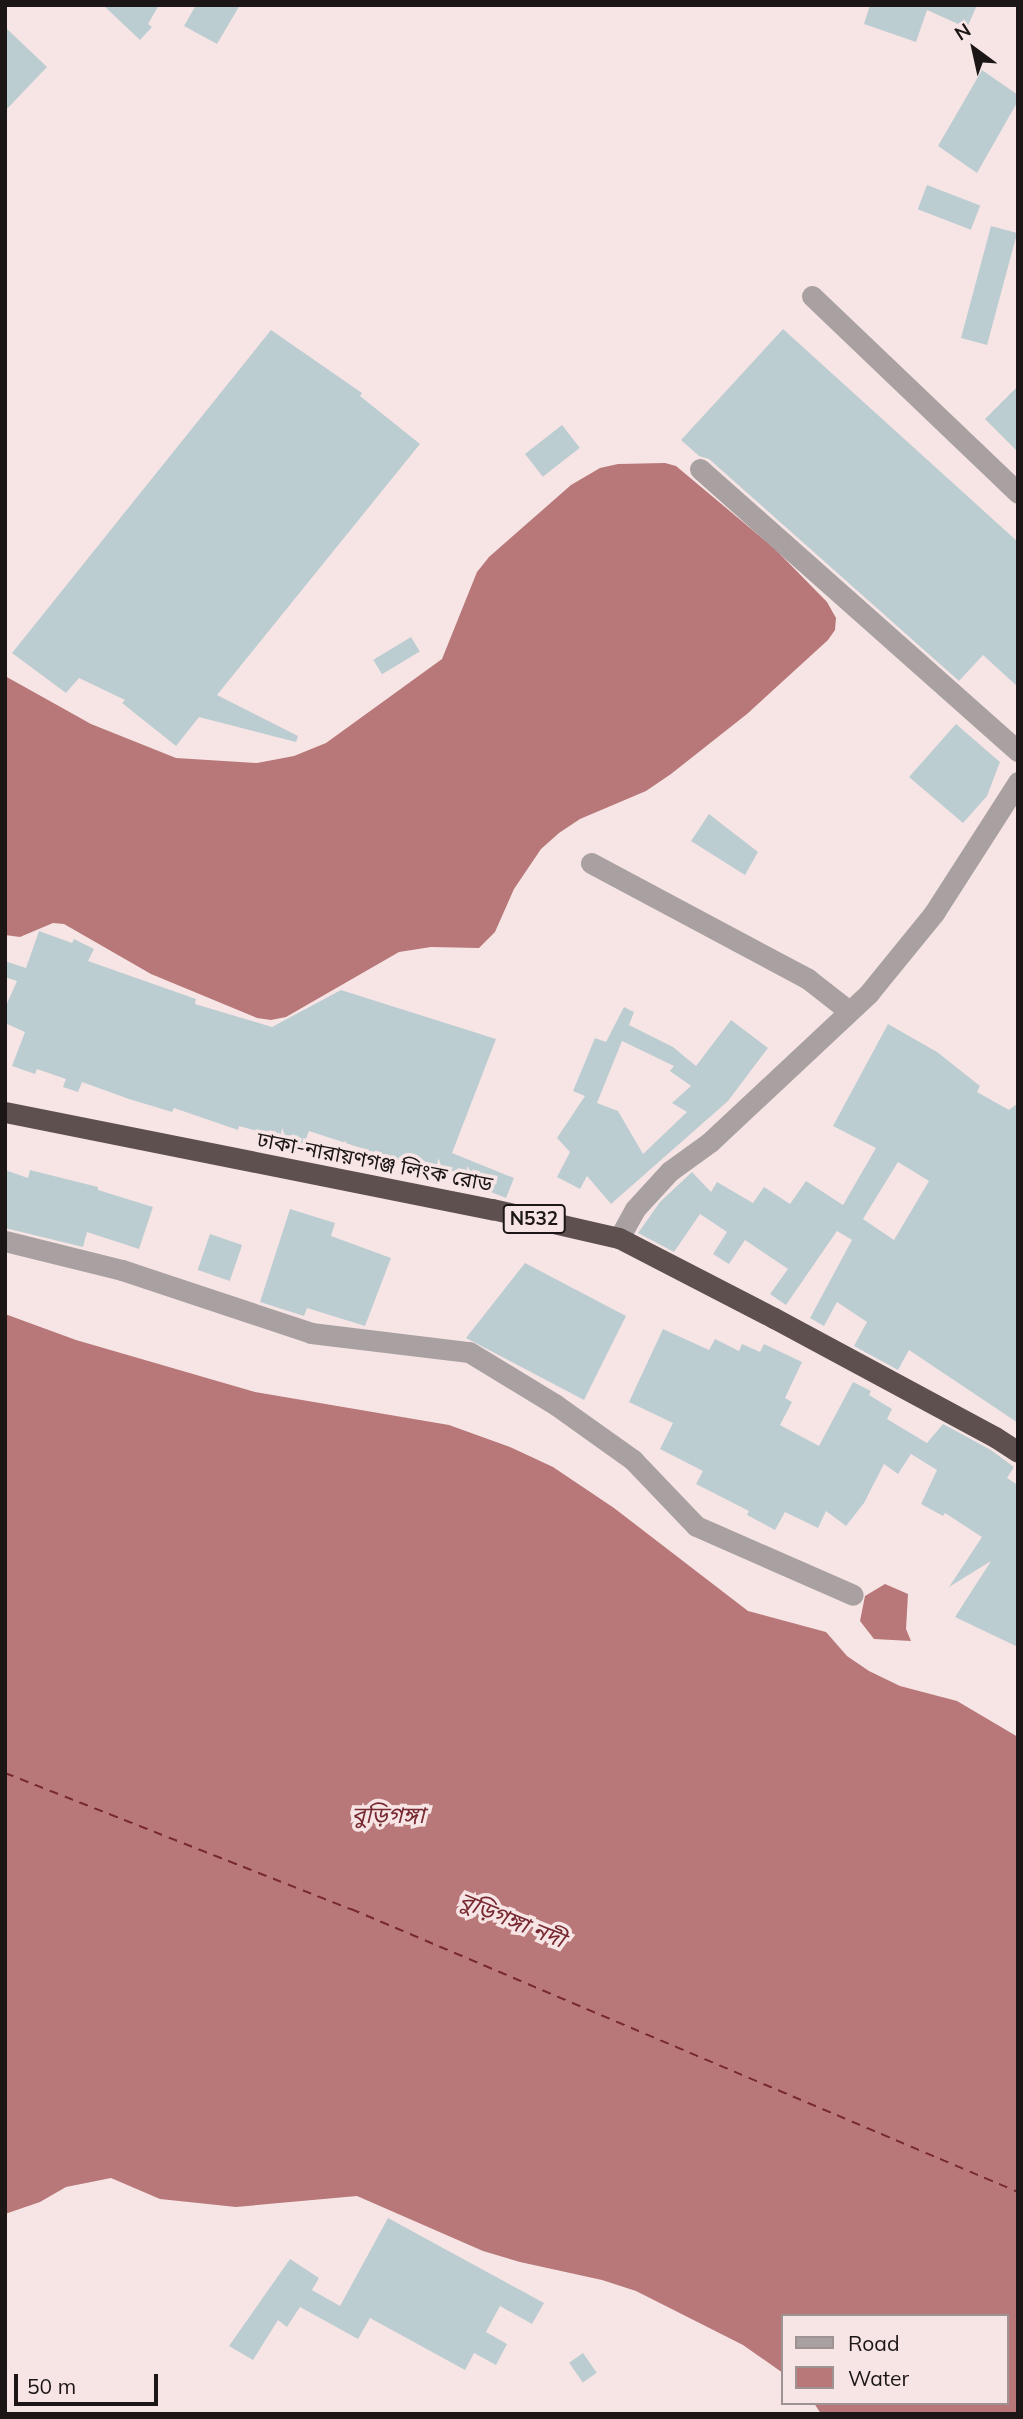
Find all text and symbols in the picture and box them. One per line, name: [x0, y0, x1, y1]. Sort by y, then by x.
north arrow: [939, 14, 1009, 84]
text: N: [950, 17, 975, 45]
street label: ঢাকা-নারায়ণগঞ্জ লিংক রোড: [255, 1126, 495, 1196]
road number: N532: [503, 1204, 566, 1234]
water label: বুড়িগঙ্গা: [351, 1801, 425, 1829]
water label: বুড়িগঙ্গা নদী: [455, 1886, 569, 1954]
legend: [782, 2314, 1009, 2405]
text: Road: [848, 2330, 899, 2356]
scale bar: [18, 2360, 161, 2404]
text: Water: [848, 2365, 909, 2391]
text: 50 m: [27, 2373, 76, 2399]

